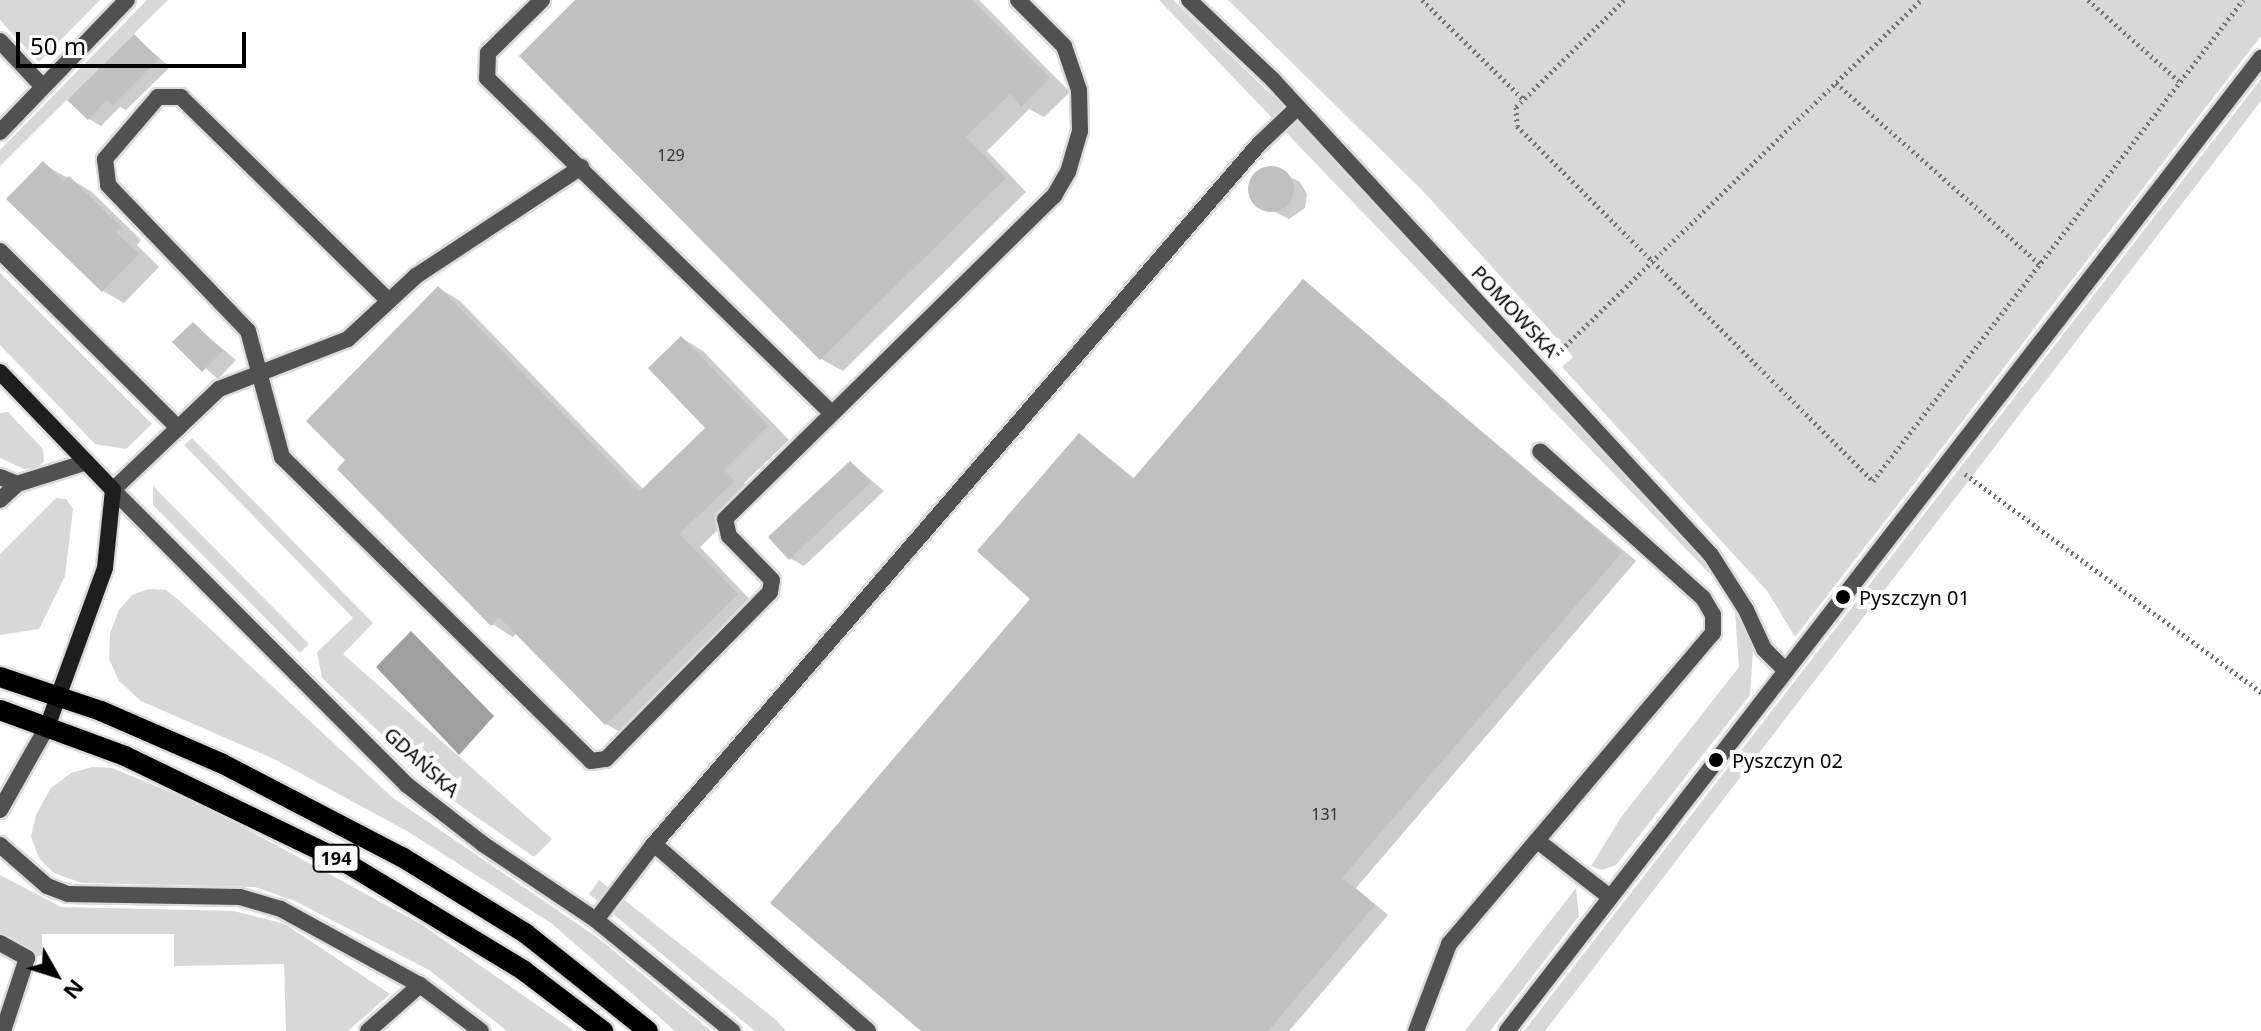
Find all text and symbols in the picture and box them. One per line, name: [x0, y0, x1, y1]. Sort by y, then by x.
scale bar: [20, 16, 250, 66]
text: 50 m: [30, 29, 86, 62]
house number: 129: [657, 145, 685, 165]
street label: POMOWSKA: [1467, 260, 1563, 362]
place label: Pyszczyn 01: [1859, 585, 1970, 609]
marker: Pyszczyn 01: [1834, 588, 1852, 606]
street label: GDAŃSKA: [379, 722, 465, 802]
place label: Pyszczyn 02: [1732, 748, 1843, 772]
marker: Pyszczyn 02: [1707, 751, 1725, 769]
house number: 131: [1311, 804, 1339, 824]
road number: 194: [312, 844, 360, 872]
north arrow: [16, 935, 96, 1015]
text: N: [57, 974, 92, 1006]

